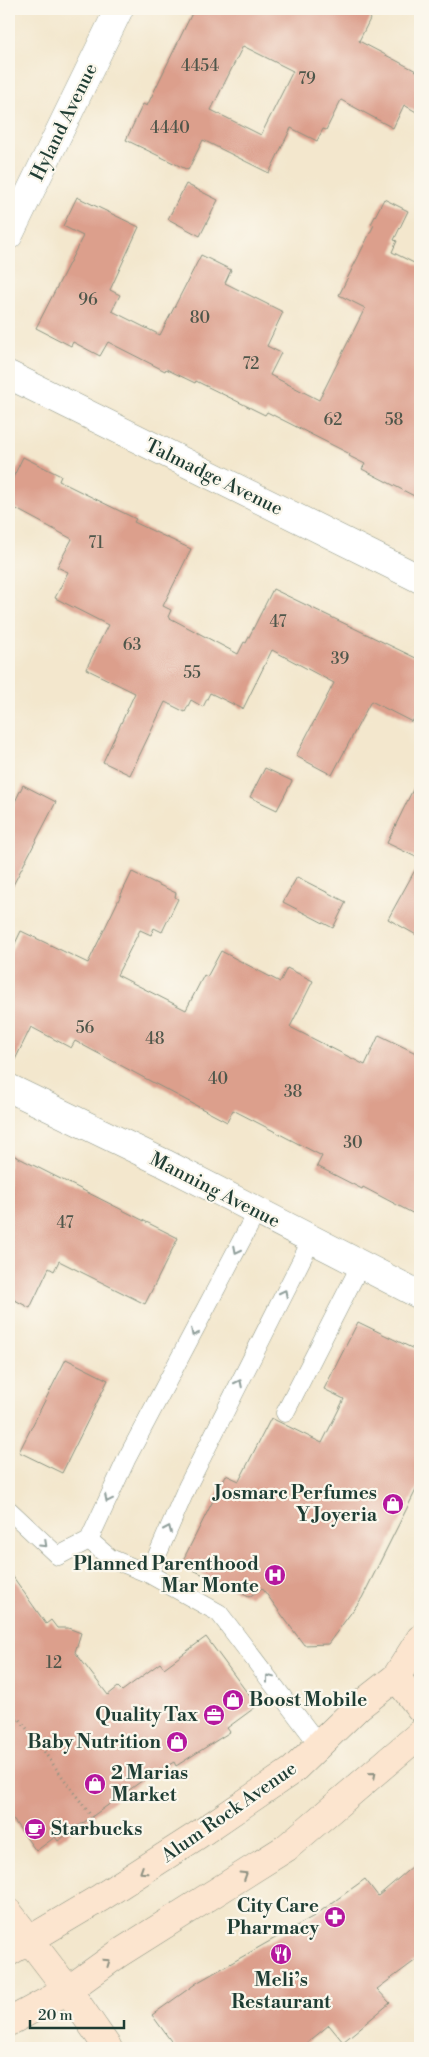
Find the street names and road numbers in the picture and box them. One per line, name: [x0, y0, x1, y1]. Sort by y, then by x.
street label: Hyland Avenue: [25, 59, 103, 185]
street label: Talmadge Avenue: [141, 433, 287, 521]
street label: Manning Avenue: [146, 1147, 284, 1233]
street label: Alum Rock Avenue: [156, 1756, 301, 1868]

